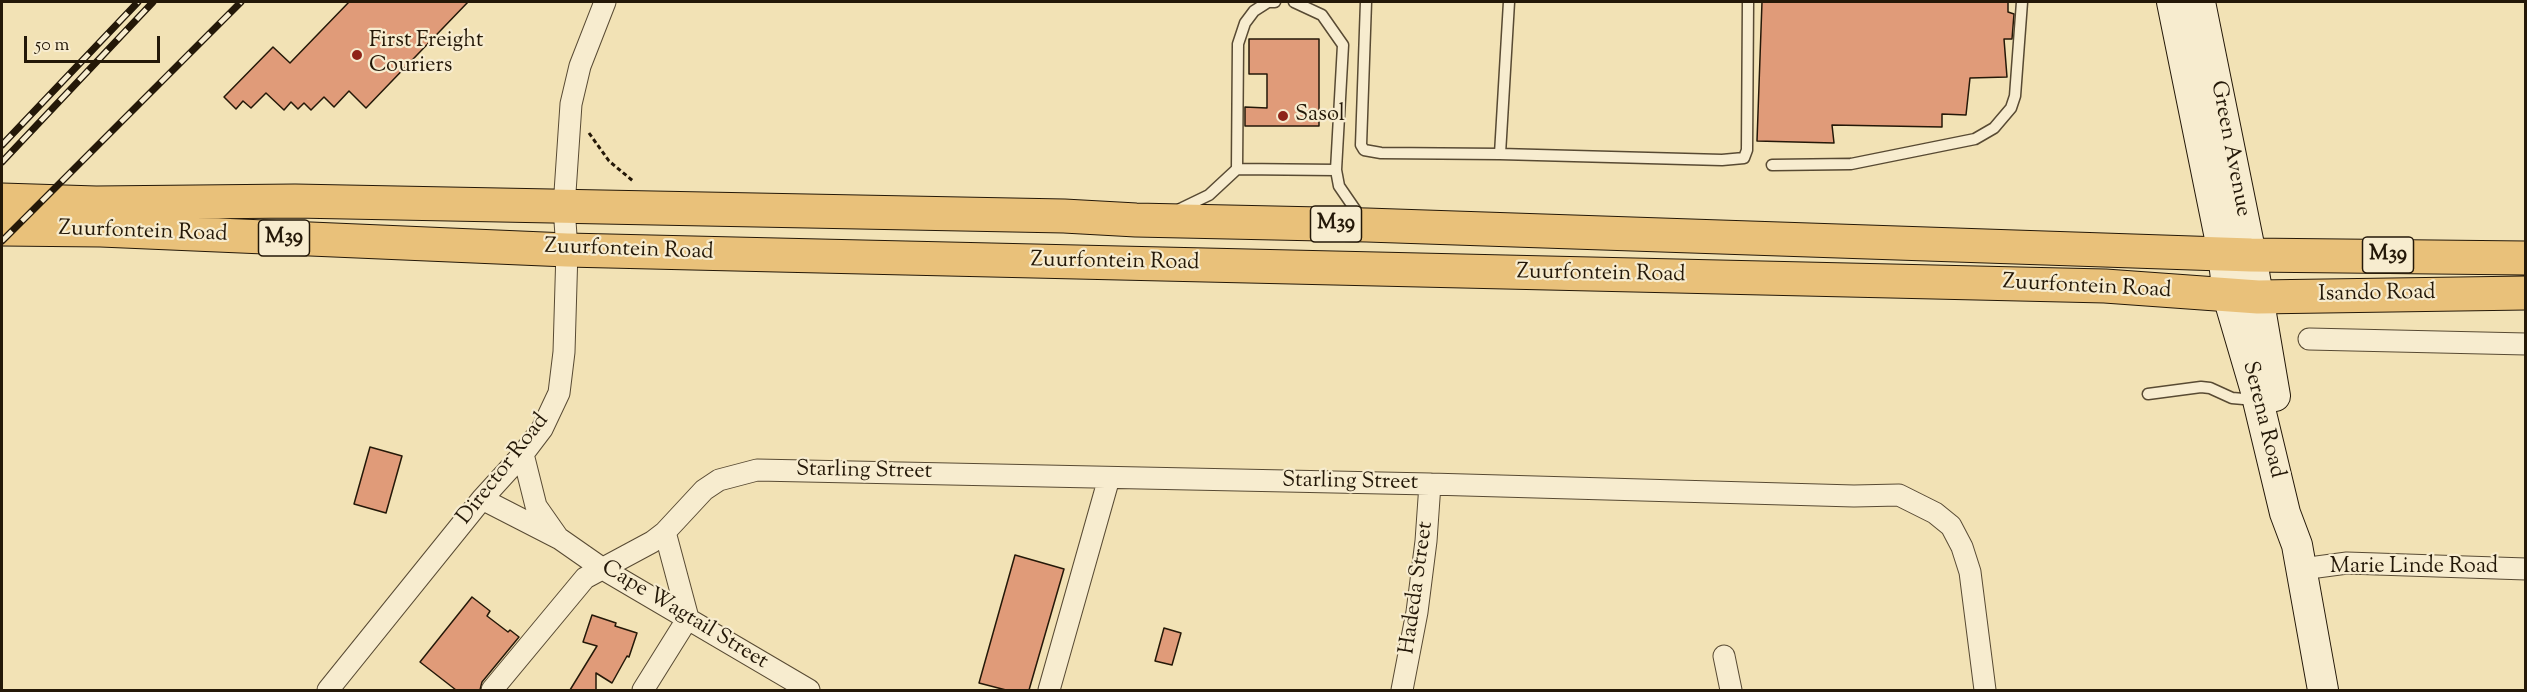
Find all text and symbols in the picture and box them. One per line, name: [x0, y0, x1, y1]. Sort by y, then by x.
scale bar: [27, 24, 164, 62]
place label: First Freight Couriers: [369, 29, 484, 80]
text: 50 m: [35, 33, 69, 59]
marker: First Freight Couriers: [350, 48, 364, 62]
street label: Green Avenue: [2203, 79, 2255, 219]
place label: Sasol: [1295, 103, 1345, 129]
marker: Sasol: [1276, 109, 1290, 123]
road number: M39: [1310, 206, 1362, 242]
street label: Zuurfontein Road: [58, 217, 228, 249]
road number: M39: [258, 220, 310, 256]
street label: Zuurfontein Road: [544, 235, 714, 267]
road number: M39: [2362, 237, 2414, 273]
street label: Zuurfontein Road: [1030, 248, 1200, 278]
street label: Zuurfontein Road: [1516, 260, 1686, 290]
street label: Zuurfontein Road: [2002, 270, 2172, 306]
street label: Isando Road: [2318, 281, 2436, 309]
street label: Serena Road: [2235, 359, 2289, 481]
street label: Director Road: [452, 409, 556, 531]
street label: Starling Street: [796, 458, 932, 486]
street label: Starling Street: [1282, 469, 1418, 497]
street label: Hadeda Street: [1396, 520, 1440, 656]
street label: Marie Linde Road: [2330, 555, 2498, 581]
street label: Cape Wagtail Street: [596, 556, 772, 676]

